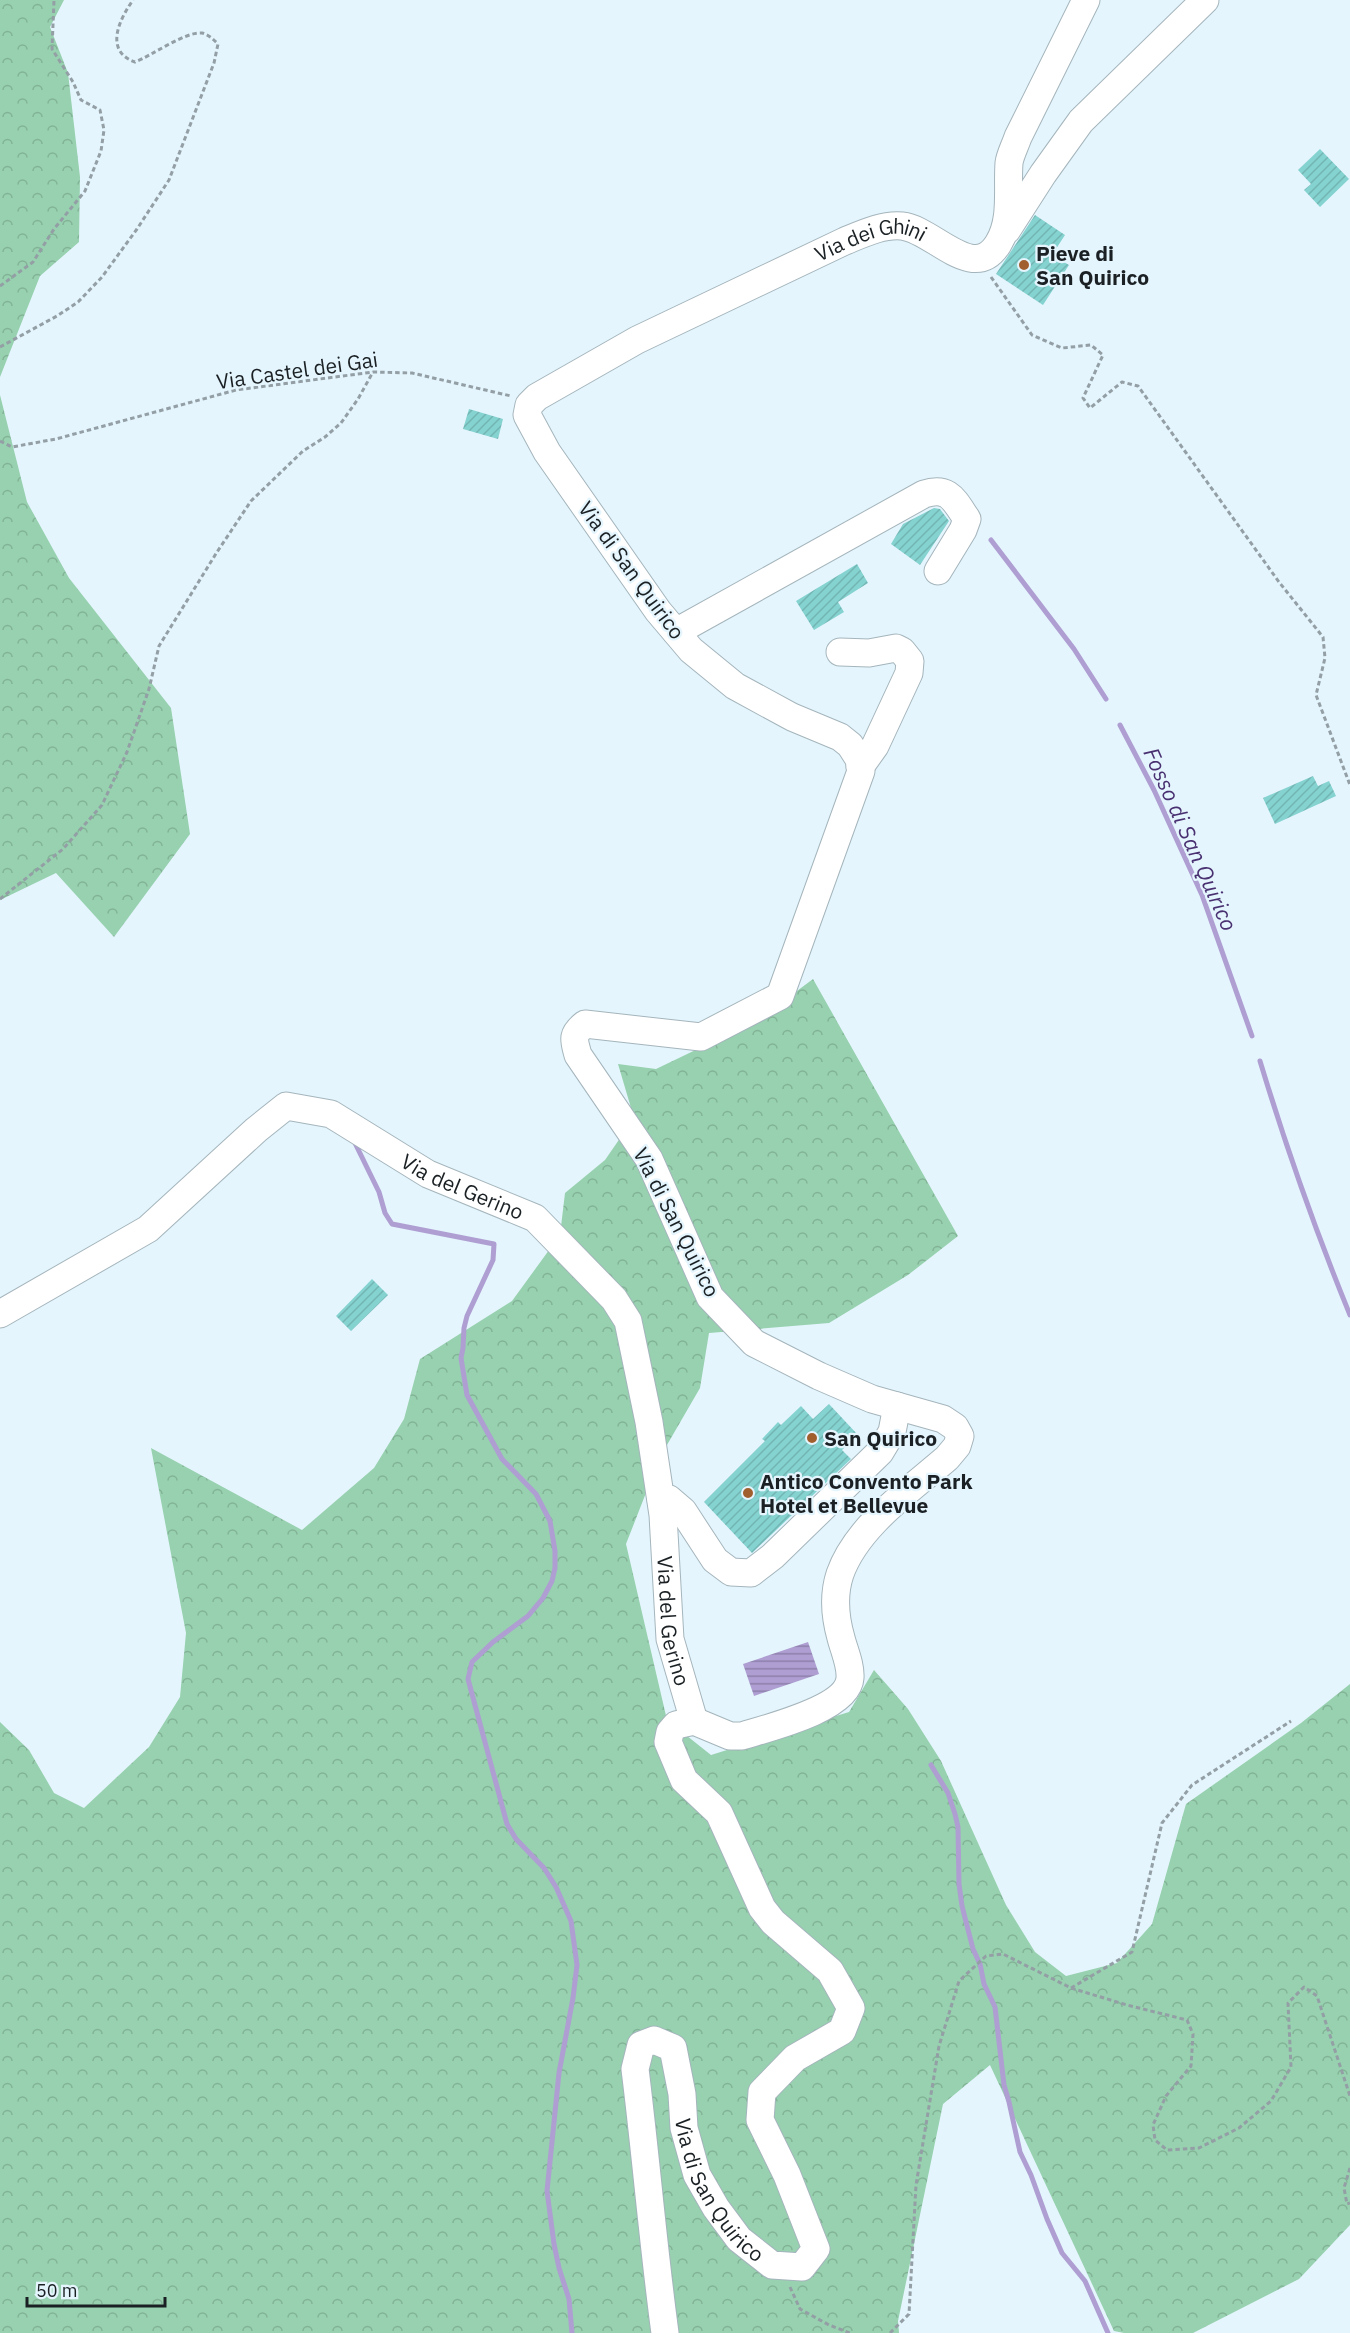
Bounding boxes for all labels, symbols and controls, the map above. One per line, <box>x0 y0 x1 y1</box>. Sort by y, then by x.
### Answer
street label: Via dei Ghini <box>810 212 932 267</box>
place label: Pieve di San Quirico <box>1036 239 1149 291</box>
marker: Pieve di San Quirico <box>1017 258 1031 272</box>
street label: Via Castel dei Gai <box>214 345 380 395</box>
street label: Via di San Quirico <box>572 495 692 645</box>
water label: Fosso di San Quirico <box>1138 743 1244 935</box>
street label: Via di San Quirico <box>627 1143 727 1301</box>
street label: Via del Gerino <box>396 1147 528 1226</box>
place label: San Quirico <box>824 1424 937 1452</box>
marker: San Quirico <box>805 1431 819 1445</box>
place label: Antico Convento Park Hotel et Bellevue <box>760 1467 973 1519</box>
marker: Antico Convento Park Hotel et Bellevue <box>741 1486 755 1500</box>
street label: Via del Gerino <box>651 1555 697 1689</box>
street label: Via di San Quirico <box>669 2117 770 2268</box>
scale bar <box>27 2270 165 2308</box>
text: 50 m <box>36 2279 78 2302</box>

